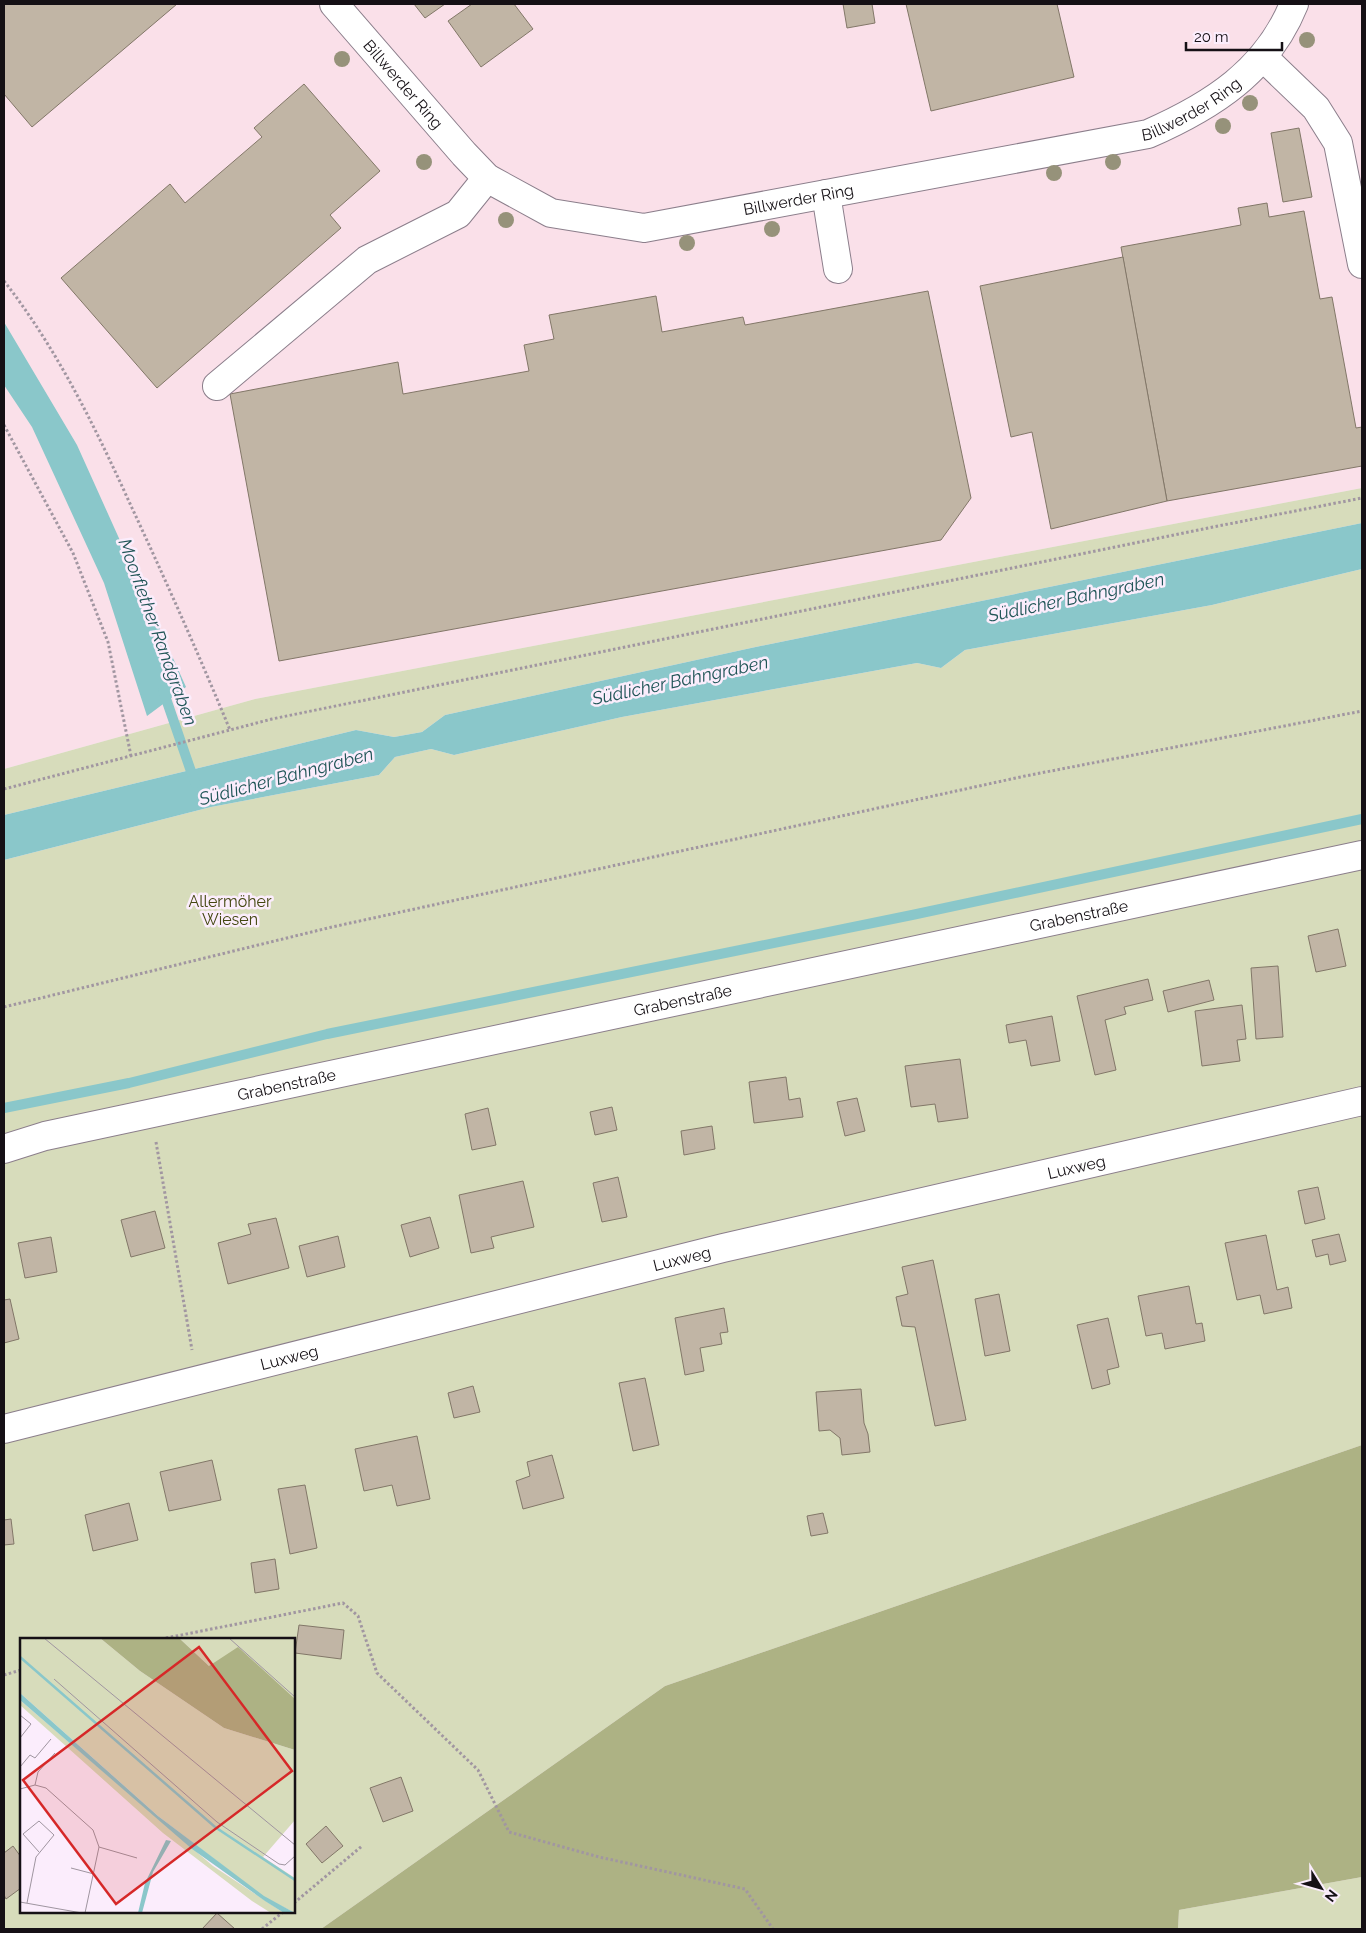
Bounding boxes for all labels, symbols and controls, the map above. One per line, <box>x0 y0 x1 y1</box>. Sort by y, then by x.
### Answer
scale bar <box>1186 20 1282 52</box>
text: 20 m <box>1194 28 1229 46</box>
street label: Billwerder Ring <box>360 36 447 133</box>
street label: Billwerder Ring <box>1140 73 1245 145</box>
street label: Billwerder Ring <box>742 180 855 219</box>
water label: Moorflether Randgraben <box>114 536 202 728</box>
water label: Südlicher Bahngraben <box>985 568 1166 626</box>
water label: Südlicher Bahngraben <box>589 651 770 709</box>
water label: Südlicher Bahngraben <box>196 743 375 810</box>
park label: Allermöher Wiesen <box>188 892 272 929</box>
street label: Grabenstraße <box>1028 896 1130 935</box>
street label: Grabenstraße <box>632 980 734 1020</box>
street label: Grabenstraße <box>236 1065 337 1104</box>
street label: Luxweg <box>1045 1151 1107 1183</box>
street label: Luxweg <box>651 1242 713 1275</box>
street label: Luxweg <box>258 1341 320 1374</box>
inset map <box>20 1638 295 1913</box>
north arrow <box>1296 1863 1346 1913</box>
text: N <box>1322 1887 1341 1905</box>

